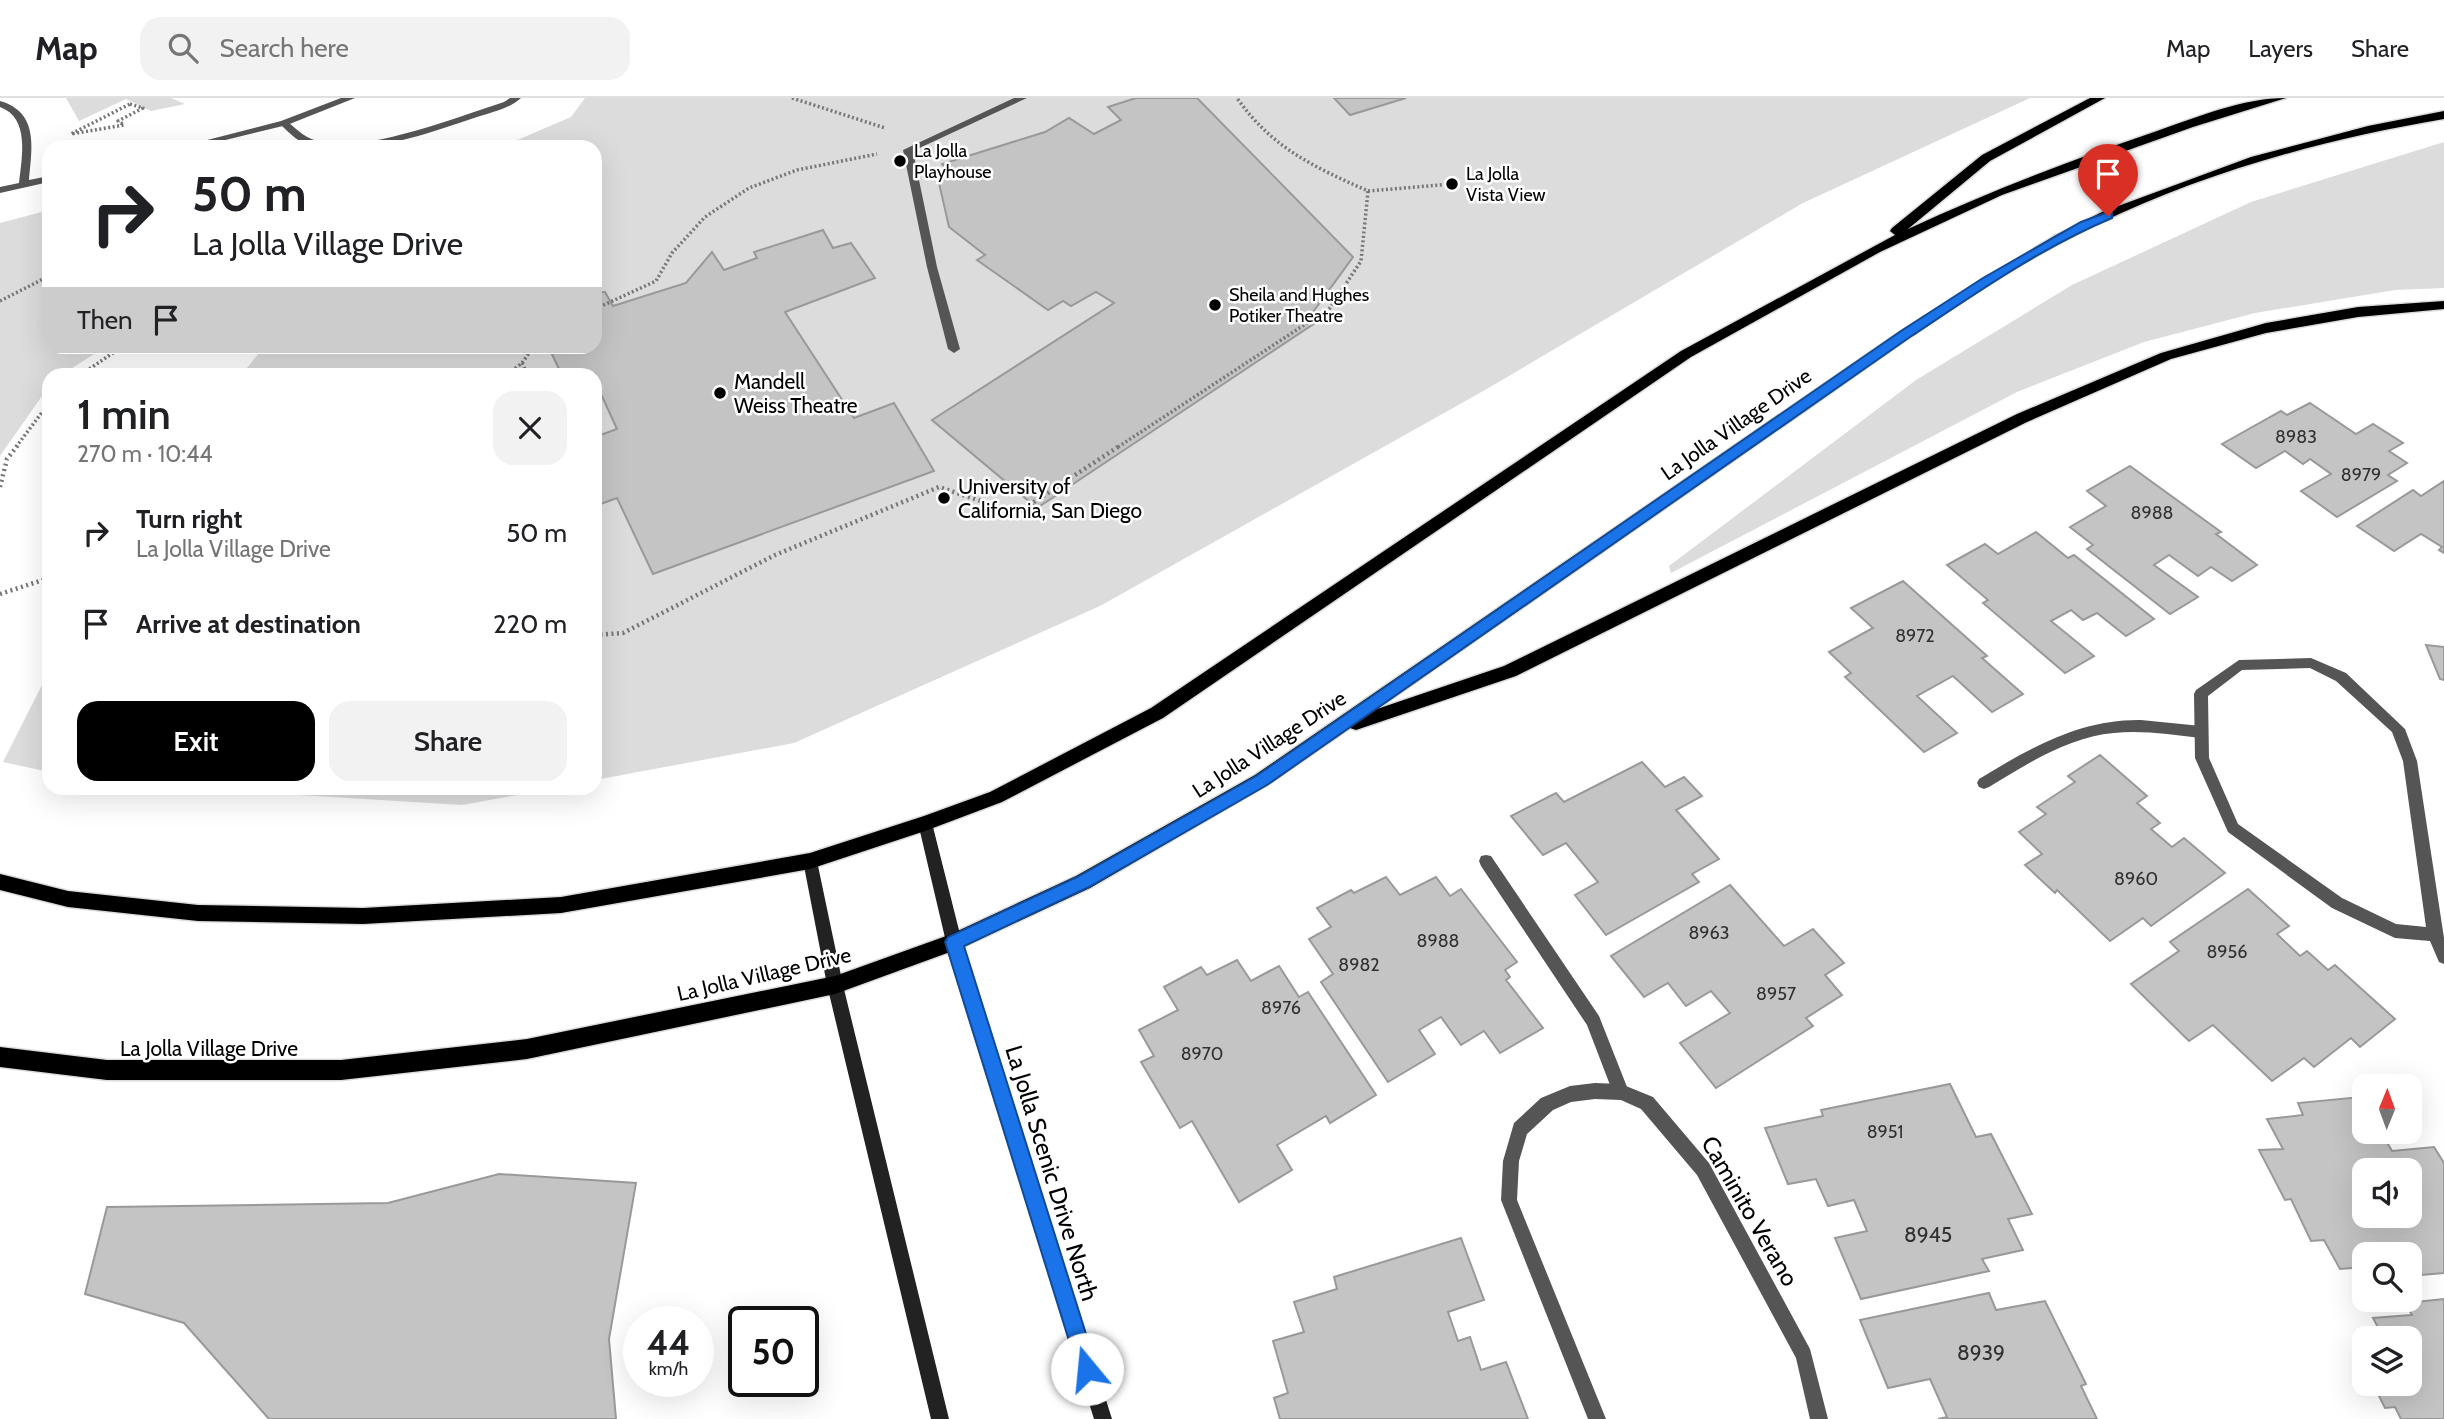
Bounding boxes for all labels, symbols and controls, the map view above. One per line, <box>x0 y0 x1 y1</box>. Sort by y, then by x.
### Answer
search box <box>140 17 630 80</box>
text: Map <box>35 28 98 68</box>
icon: search <box>164 29 202 67</box>
text: Search here <box>220 32 349 64</box>
text: Map <box>2166 34 2210 63</box>
text: Layers <box>2248 34 2313 63</box>
text: Share <box>2351 34 2409 63</box>
place label: La Jolla Playhouse <box>914 140 992 183</box>
pin <box>2078 144 2138 216</box>
marker: La Jolla Playhouse <box>892 153 908 169</box>
icon: arrive <box>2089 155 2127 193</box>
place label: La Jolla Vista View <box>1466 163 1546 206</box>
text: 50 m <box>192 164 307 223</box>
icon: right <box>77 168 168 259</box>
marker: La Jolla Vista View <box>1444 176 1460 192</box>
text: La Jolla Village Drive <box>192 224 463 263</box>
place label: Sheila and Hughes Potiker Theatre <box>1229 284 1369 327</box>
marker: Sheila and Hughes Potiker Theatre <box>1207 297 1223 313</box>
icon: arrive <box>147 301 185 339</box>
text: Then <box>77 304 133 336</box>
street label: La Jolla Village Drive <box>1656 363 1816 485</box>
place label: Mandell Weiss Theatre <box>734 369 858 418</box>
marker: Mandell Weiss Theatre <box>712 385 728 401</box>
text: 1 min <box>77 388 171 440</box>
button: close <box>493 391 567 465</box>
house number: 8983 <box>2275 426 2317 448</box>
text: 270 m · 10:44 <box>77 440 213 468</box>
house number: 8979 <box>2341 464 2381 486</box>
place label: University of California, San Diego <box>958 474 1142 523</box>
marker: University of California, San Diego <box>936 490 952 506</box>
house number: 8988 <box>2131 502 2173 524</box>
text: Turn right <box>136 503 242 535</box>
icon: right <box>77 514 115 552</box>
text: 50 m <box>506 517 567 549</box>
text: La Jolla Village Drive <box>136 535 331 563</box>
icon: arrive <box>77 605 115 643</box>
text: Arrive at destination <box>136 608 361 640</box>
text: 220 m <box>493 608 567 640</box>
house number: 8972 <box>1895 625 1935 647</box>
street label: La Jolla Village Drive <box>1188 685 1351 803</box>
button: Exit <box>77 701 315 781</box>
button: Share <box>329 701 567 781</box>
house number: 8960 <box>2114 868 2158 890</box>
house number: 8963 <box>1688 922 1730 944</box>
house number: 8988 <box>1417 930 1459 952</box>
house number: 8956 <box>2206 941 2248 963</box>
street label: La Jolla Village Drive <box>675 942 854 1006</box>
house number: 8982 <box>1338 954 1380 976</box>
house number: 8957 <box>1756 983 1796 1005</box>
house number: 8976 <box>1261 997 1301 1019</box>
street label: La Jolla Village Drive <box>120 1036 298 1061</box>
street label: La Jolla Scenic Drive North <box>999 1042 1105 1304</box>
house number: 8970 <box>1181 1043 1223 1065</box>
north arrow <box>2352 1074 2422 1144</box>
map controls <box>2352 1074 2422 1396</box>
house number: 8951 <box>1867 1121 1903 1143</box>
street label: Caminito Verano <box>1695 1131 1805 1291</box>
button: sound <box>2352 1158 2422 1228</box>
house number: 8945 <box>1904 1222 1952 1247</box>
button: search <box>2352 1242 2422 1312</box>
speed limit sign: 50 <box>728 1306 819 1397</box>
text: 44 <box>647 1321 690 1364</box>
button: layers <box>2352 1326 2422 1396</box>
position arrow <box>1050 1332 1124 1406</box>
house number: 8939 <box>1957 1340 2005 1365</box>
text: km/h <box>649 1358 688 1380</box>

